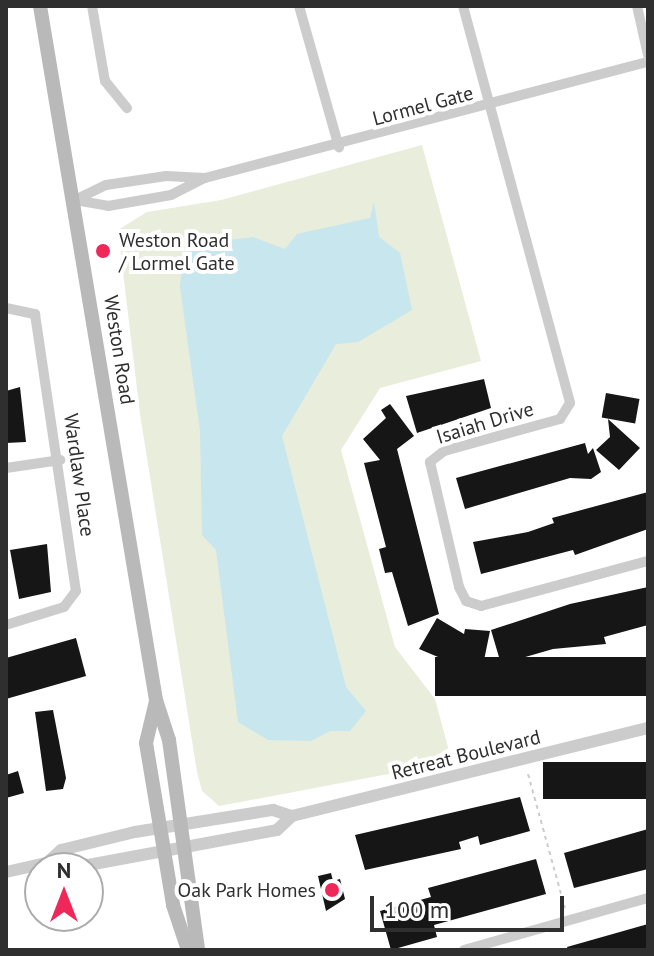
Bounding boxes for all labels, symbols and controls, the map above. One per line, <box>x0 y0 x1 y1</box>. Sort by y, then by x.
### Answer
street label: Lormel Gate <box>370 81 476 131</box>
place label: Weston Road / Lormel Gate <box>119 228 235 275</box>
marker: Weston Road / Lormel Gate <box>94 242 112 260</box>
street label: Weston Road <box>99 294 139 406</box>
street label: Isaiah Drive <box>433 397 537 449</box>
street label: Wardlaw Place <box>58 412 100 538</box>
street label: Retreat Boulevard <box>389 725 543 785</box>
north arrow <box>24 852 104 932</box>
text: N <box>57 856 71 884</box>
place label: Oak Park Homes <box>176 878 316 902</box>
scale bar <box>374 880 568 930</box>
marker: Oak Park Homes <box>323 881 341 899</box>
text: 100 m <box>384 894 449 925</box>

